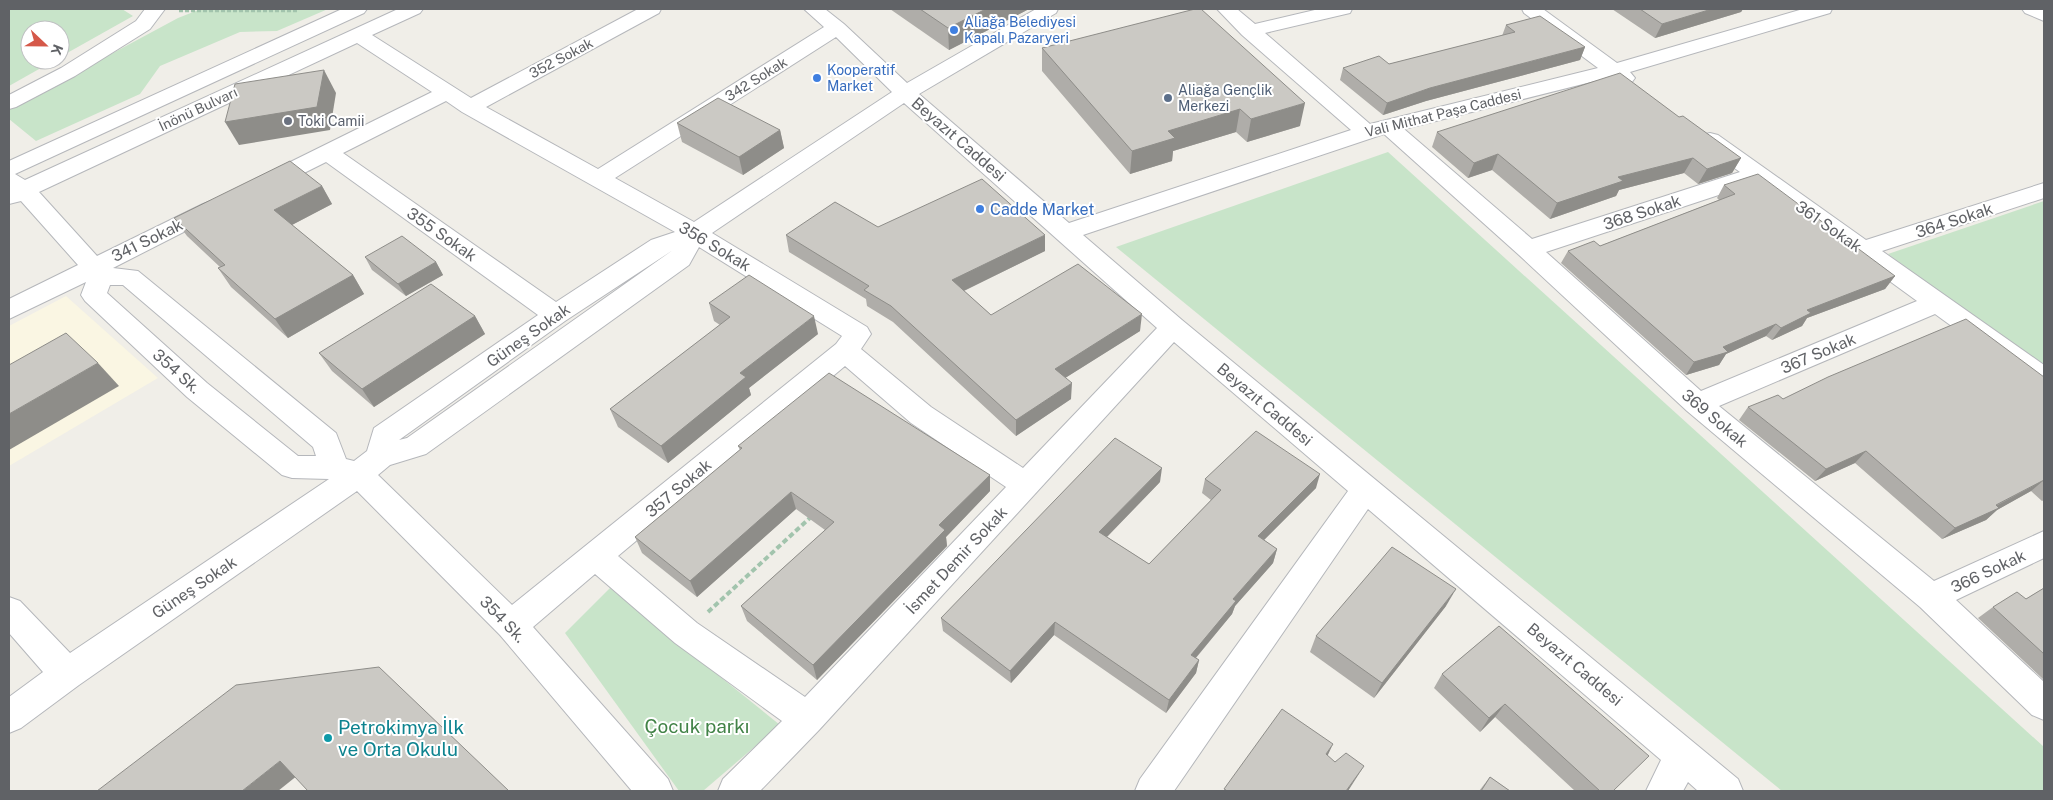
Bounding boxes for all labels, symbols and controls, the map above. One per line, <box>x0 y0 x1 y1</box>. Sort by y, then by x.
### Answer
place label: Aliağa Belediyesi Kapalı Pazaryeri <box>964 14 1076 46</box>
north arrow <box>20 20 70 70</box>
marker: Aliağa Belediyesi Kapalı Pazaryeri <box>948 24 960 36</box>
street label: 352 Sokak <box>526 34 596 82</box>
text: K <box>48 42 66 58</box>
street label: 342 Sokak <box>722 54 790 104</box>
place label: Kooperatif Market <box>827 62 896 94</box>
marker: Kooperatif Market <box>811 72 823 84</box>
street label: İnönü Bulvarı <box>155 82 240 134</box>
place label: Aliağa Gençlik Merkezi <box>1178 82 1273 114</box>
street label: Vali Mithat Paşa Caddesi <box>1363 86 1523 140</box>
marker: Aliağa Gençlik Merkezi <box>1162 92 1174 104</box>
street label: Beyazıt Caddesi <box>908 93 1010 185</box>
place label: Toki Camii <box>298 113 364 129</box>
marker: Toki Camii <box>282 115 294 127</box>
street label: 368 Sokak <box>1601 191 1683 234</box>
street label: 361 Sokak <box>1792 197 1866 256</box>
street label: 364 Sokak <box>1913 199 1995 242</box>
place label: Cadde Market <box>990 200 1094 219</box>
street label: 355 Sokak <box>403 203 480 265</box>
marker: Cadde Market <box>974 203 986 215</box>
street label: 341 Sokak <box>109 215 186 266</box>
street label: 356 Sokak <box>675 218 754 275</box>
street label: Güneş Sokak <box>483 300 574 371</box>
street label: 367 Sokak <box>1778 329 1859 378</box>
street label: 354 Sk. <box>149 345 204 398</box>
street label: Beyazıt Caddesi <box>1213 359 1316 450</box>
street label: 369 Sokak <box>1678 385 1751 451</box>
street label: 357 Sokak <box>641 455 715 521</box>
street label: İsmet Demir Sokak <box>901 502 1011 618</box>
street label: 366 Sokak <box>1948 546 2029 597</box>
street label: Güneş Sokak <box>148 552 240 623</box>
street label: 354 Sk. <box>476 592 529 647</box>
street label: Beyazıt Caddesi <box>1523 619 1626 710</box>
park label: Çocuk parkı <box>645 715 749 737</box>
place label: Petrokimya İlk ve Orta Okulu <box>338 716 464 760</box>
marker: Petrokimya İlk ve Orta Okulu <box>322 732 334 744</box>

